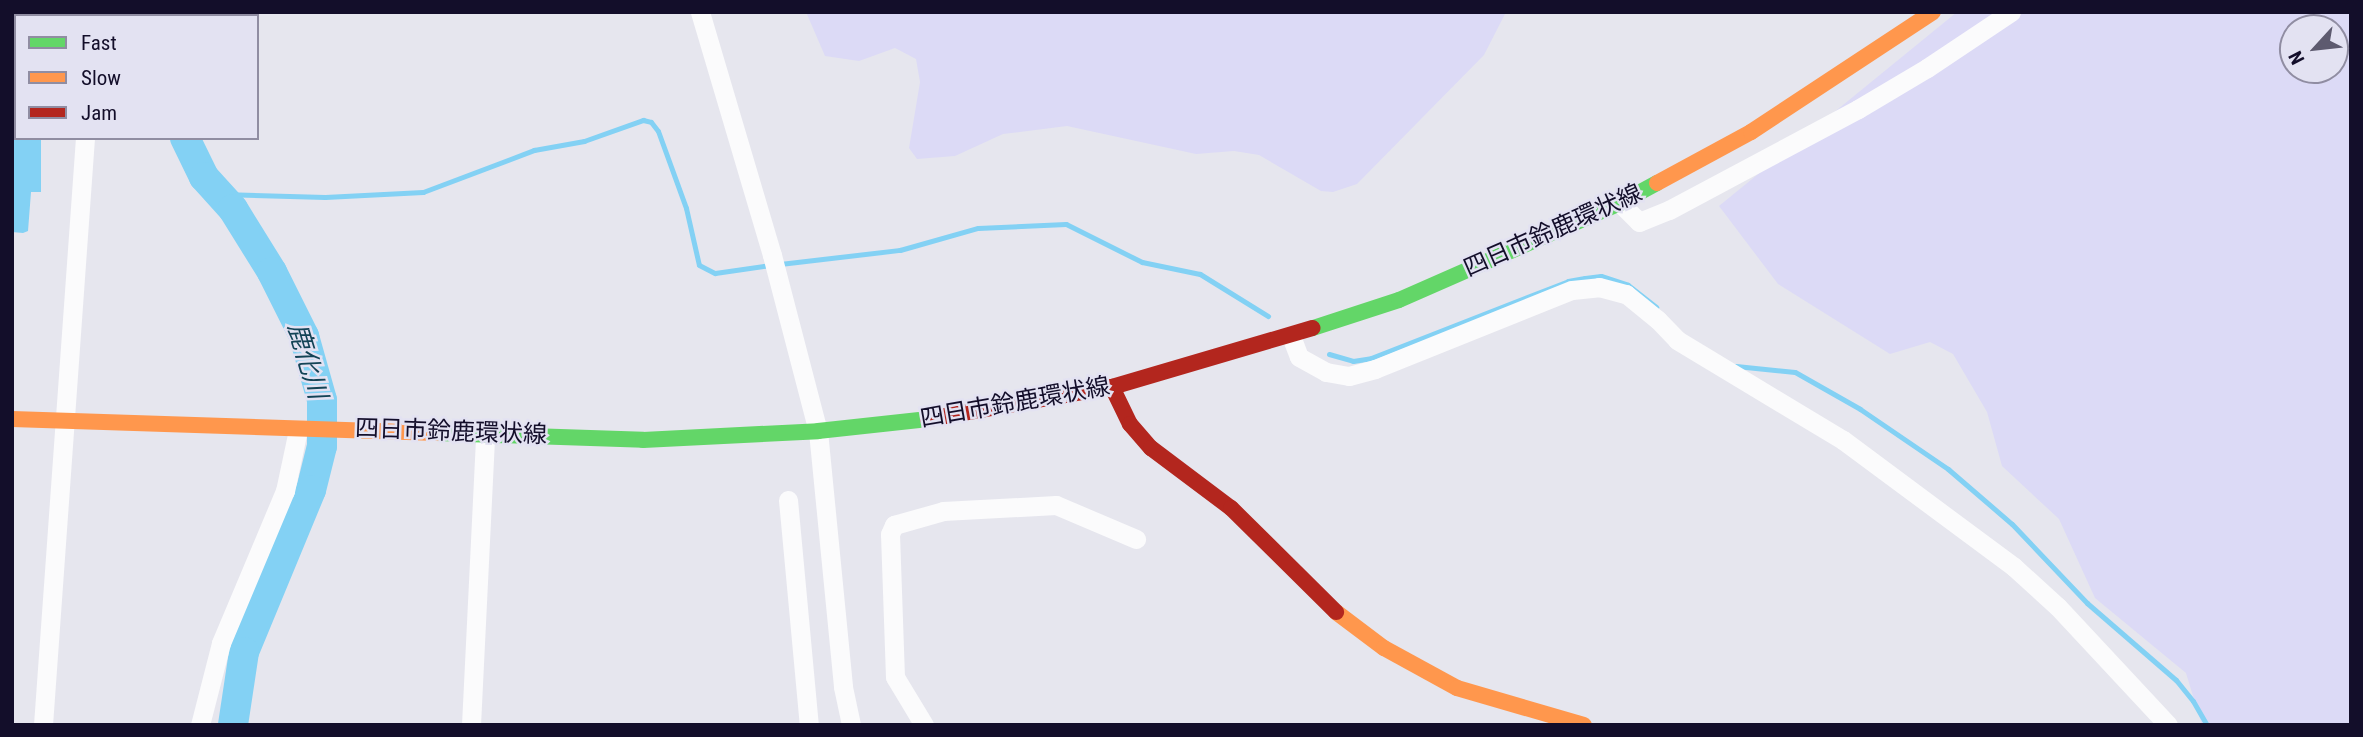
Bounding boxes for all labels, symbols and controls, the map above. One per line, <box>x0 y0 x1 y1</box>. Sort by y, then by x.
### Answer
legend <box>14 14 259 140</box>
north arrow <box>2279 14 2349 84</box>
text: Fast <box>81 31 117 55</box>
text: N <box>2284 47 2310 68</box>
text: Slow <box>81 66 121 90</box>
text: Jam <box>81 101 117 125</box>
street label: 四日市鈴鹿環状線 <box>1459 179 1647 283</box>
water label: 鹿化川 <box>281 319 333 403</box>
street label: 四日市鈴鹿環状線 <box>918 372 1112 434</box>
street label: 四日市鈴鹿環状線 <box>355 414 547 450</box>

